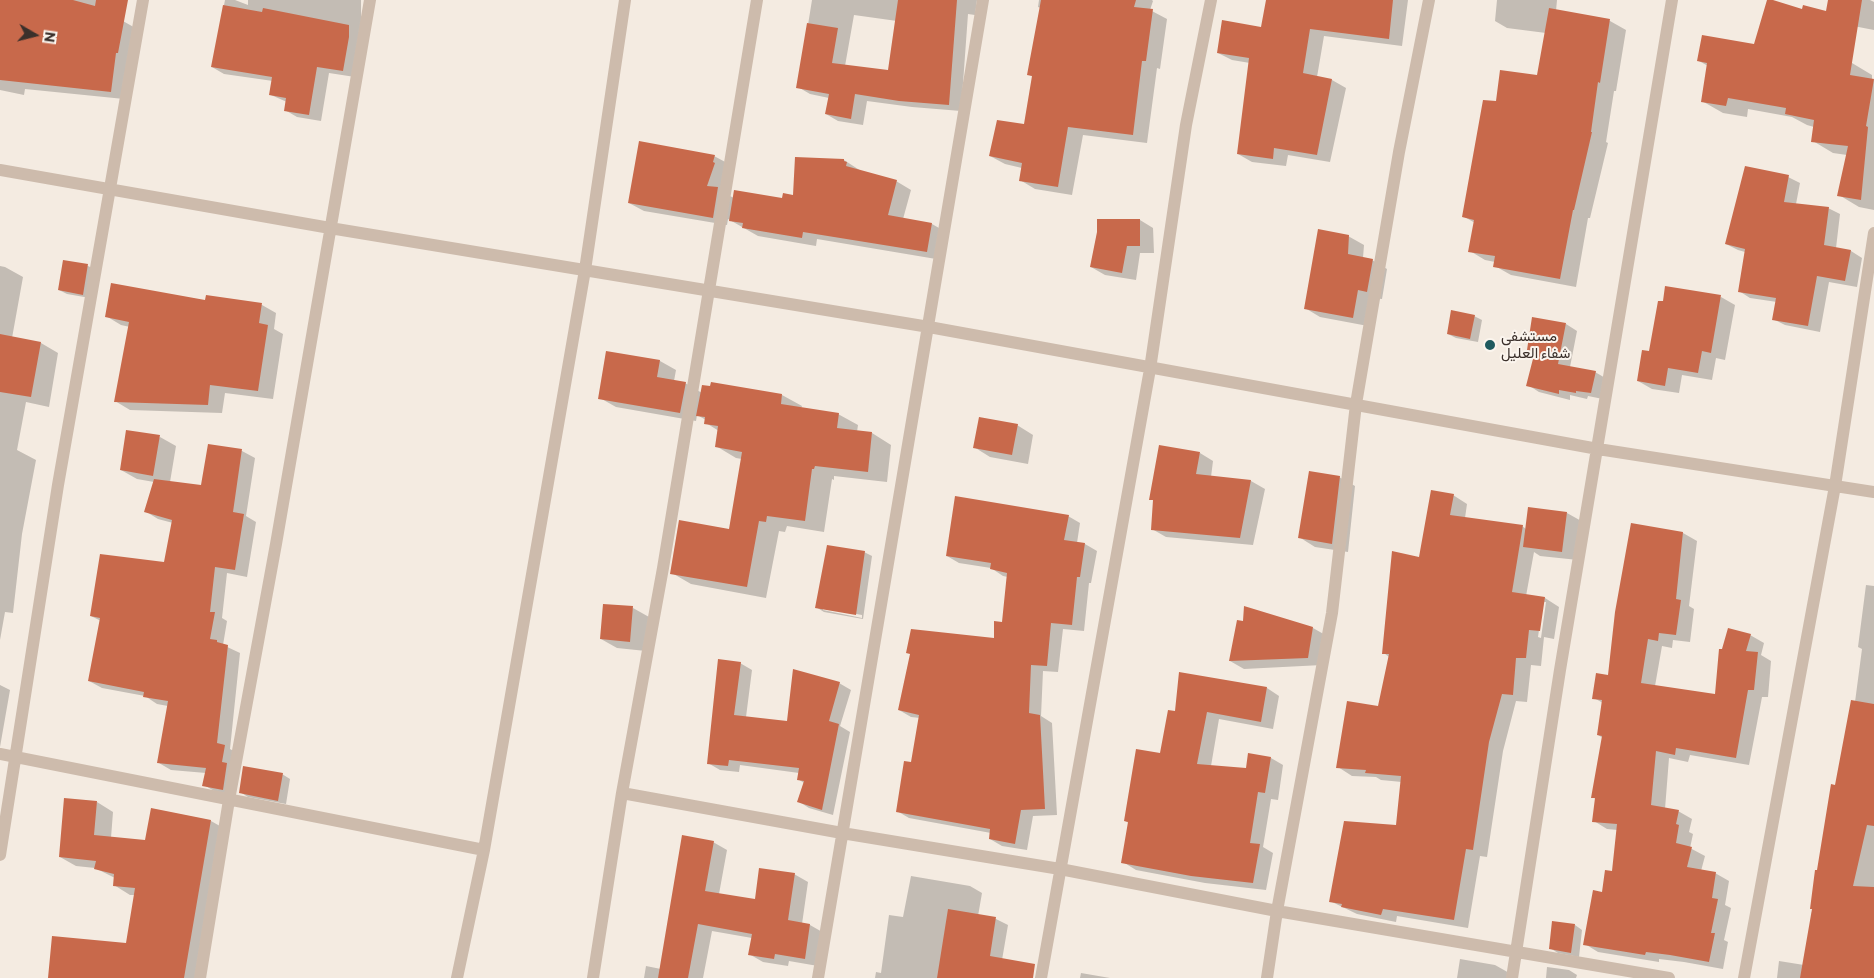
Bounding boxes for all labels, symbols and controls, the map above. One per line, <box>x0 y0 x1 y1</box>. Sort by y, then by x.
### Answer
north arrow <box>10 10 60 60</box>
text: N <box>41 31 59 44</box>
place label: مستشفى شفاء العليل <box>1501 327 1570 362</box>
marker: مستشفى شفاء العليل <box>1483 338 1497 352</box>

